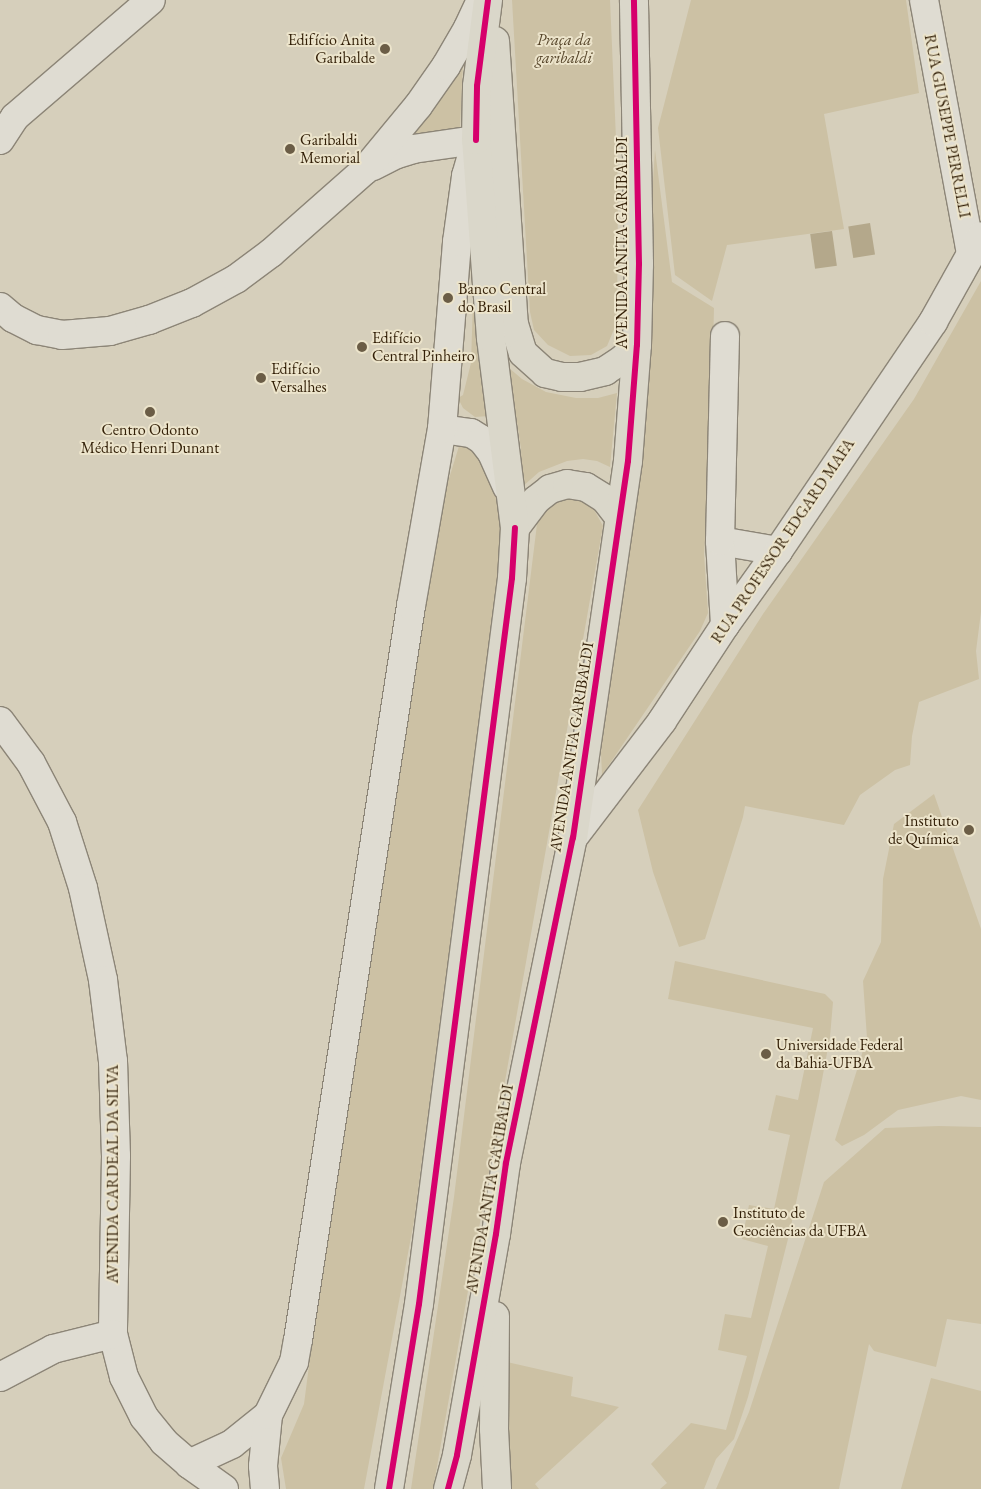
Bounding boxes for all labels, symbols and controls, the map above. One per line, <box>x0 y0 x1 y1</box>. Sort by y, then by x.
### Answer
place label: Edifício Anita Garibalde <box>288 30 375 68</box>
park label: Praça da garibaldi <box>536 30 592 68</box>
street label: RUA GIUSEPPE PERRELLI <box>920 33 974 219</box>
marker: Edifício Anita Garibalde <box>379 43 391 55</box>
place label: Garibaldi Memorial <box>300 130 360 168</box>
street label: AVENIDA ANITA GARIBALDI <box>612 137 632 349</box>
marker: Garibaldi Memorial <box>284 143 296 155</box>
place label: Banco Central do Brasil <box>458 279 546 317</box>
marker: Banco Central do Brasil <box>442 292 454 304</box>
place label: Edifício Central Pinheiro <box>372 328 475 366</box>
marker: Edifício Central Pinheiro <box>356 341 368 353</box>
place label: Edifício Versalhes <box>271 359 327 397</box>
marker: Edifício Versalhes <box>255 372 267 384</box>
marker: Centro Odonto Médico Henri Dunant <box>144 406 156 418</box>
place label: Centro Odonto Médico Henri Dunant <box>81 420 219 458</box>
street label: RUA PROFESSOR EDGARD MAFA <box>707 435 859 647</box>
street label: AVENIDA ANITA GARIBALDI <box>546 641 598 853</box>
place label: Instituto de Química <box>888 811 959 849</box>
marker: Instituto de Química <box>963 824 975 836</box>
place label: Universidade Federal da Bahia-UFBA <box>776 1035 903 1073</box>
marker: Universidade Federal da Bahia-UFBA <box>760 1048 772 1060</box>
street label: AVENIDA CARDEAL DA SILVA <box>103 1065 123 1283</box>
street label: AVENIDA ANITA GARIBALDI <box>462 1083 518 1295</box>
place label: Instituto de Geociências da UFBA <box>733 1203 867 1241</box>
marker: Instituto de Geociências da UFBA <box>717 1216 729 1228</box>

